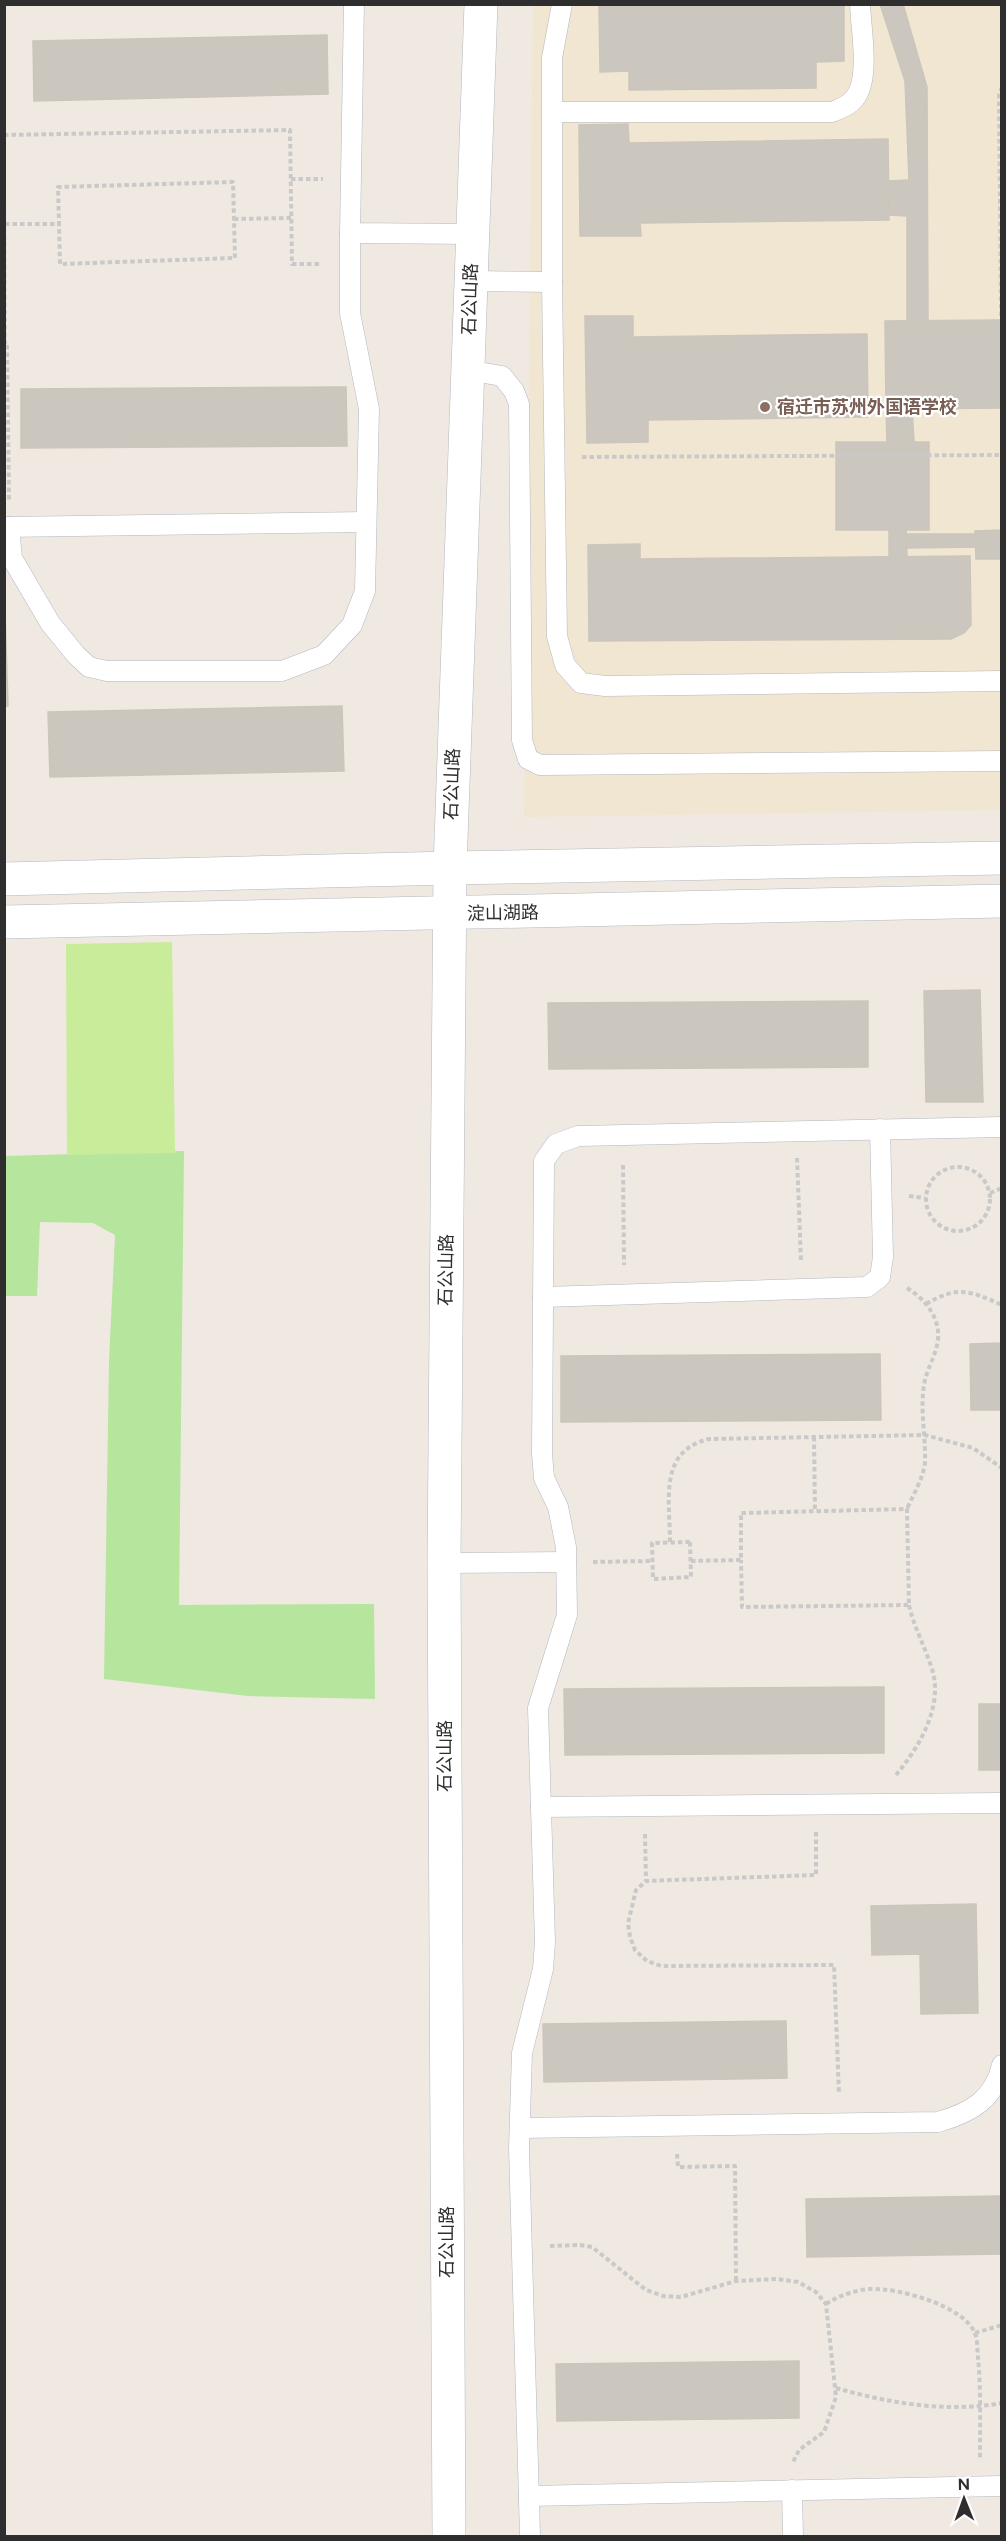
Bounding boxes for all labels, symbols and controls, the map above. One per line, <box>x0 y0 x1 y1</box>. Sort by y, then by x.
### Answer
street label: 石公山路 <box>458 263 482 335</box>
place label: 宿迁市苏州外国语学校 <box>777 396 957 418</box>
marker: 宿迁市苏州外国语学校 <box>758 400 772 414</box>
street label: 石公山路 <box>440 748 464 820</box>
street label: 淀山湖路 <box>467 901 539 925</box>
street label: 石公山路 <box>434 1234 458 1306</box>
street label: 石公山路 <box>434 1720 456 1792</box>
street label: 石公山路 <box>436 2206 458 2278</box>
north arrow <box>934 2469 994 2529</box>
text: N <box>957 2475 970 2494</box>

